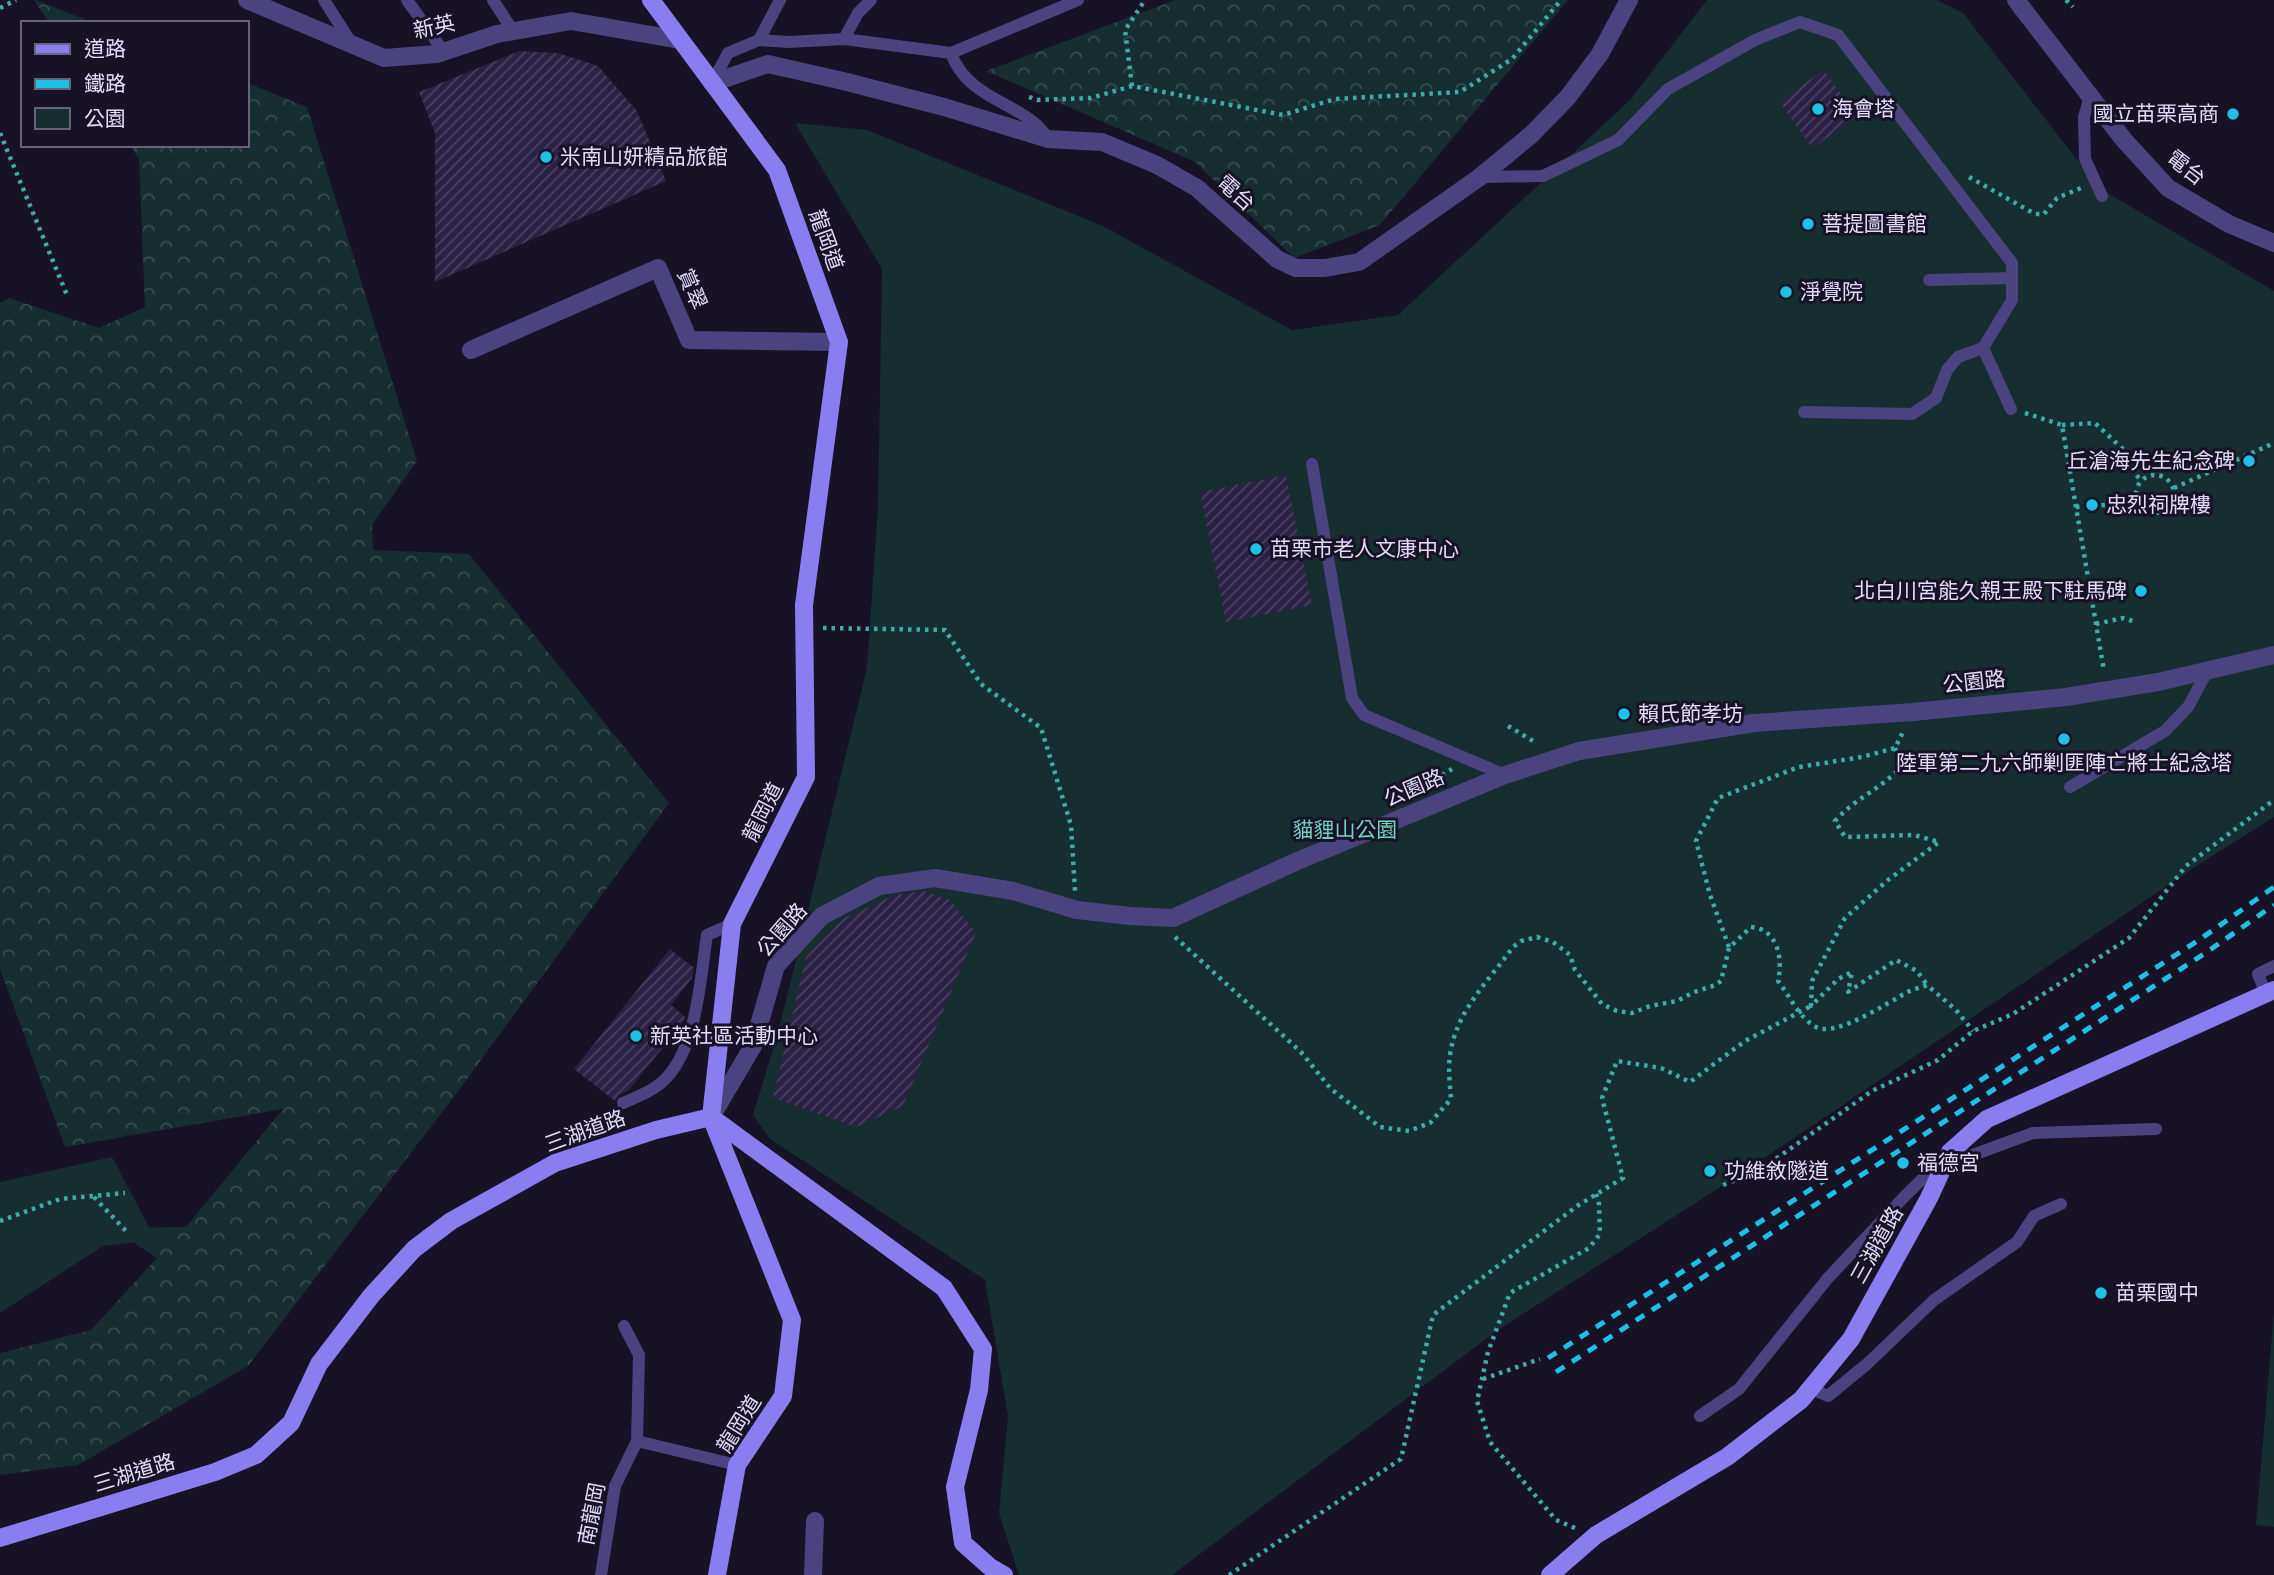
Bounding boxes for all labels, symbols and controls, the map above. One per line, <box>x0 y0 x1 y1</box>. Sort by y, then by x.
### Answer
street label: 新英 <box>411 11 457 43</box>
legend <box>21 21 248 147</box>
text: 道路 <box>84 37 126 61</box>
text: 鐵路 <box>84 72 126 96</box>
place label: 海會塔 <box>1832 97 1895 121</box>
marker: 海會塔 <box>1810 101 1826 117</box>
place label: 國立苗栗高商 <box>2093 102 2219 126</box>
marker: 國立苗栗高商 <box>2225 106 2241 122</box>
text: 公園 <box>84 107 126 131</box>
place label: 米南山妍精品旅館 <box>560 145 728 169</box>
street label: 電台 <box>2162 146 2210 190</box>
marker: 米南山妍精品旅館 <box>538 149 554 165</box>
street label: 電台 <box>1212 170 1260 216</box>
street label: 龍岡道 <box>804 206 848 274</box>
place label: 菩提圖書館 <box>1822 212 1927 236</box>
marker: 菩提圖書館 <box>1800 216 1816 232</box>
street label: 賞翠 <box>673 265 711 313</box>
place label: 淨覺院 <box>1800 280 1863 304</box>
marker: 淨覺院 <box>1778 284 1794 300</box>
place label: 丘滄海先生紀念碑 <box>2067 449 2235 473</box>
marker: 丘滄海先生紀念碑 <box>2241 453 2257 469</box>
place label: 忠烈祠牌樓 <box>2106 493 2211 517</box>
marker: 忠烈祠牌樓 <box>2084 497 2100 513</box>
place label: 苗栗市老人文康中心 <box>1270 537 1459 561</box>
marker: 苗栗市老人文康中心 <box>1248 541 1264 557</box>
place label: 北白川宮能久親王殿下駐馬碑 <box>1854 579 2127 603</box>
marker: 北白川宮能久親王殿下駐馬碑 <box>2133 583 2149 599</box>
street label: 公園路 <box>1941 667 2007 697</box>
place label: 賴氏節孝坊 <box>1638 702 1743 726</box>
marker: 賴氏節孝坊 <box>1616 706 1632 722</box>
marker: 陸軍第二九六師剿匪陣亡將士紀念塔 <box>2056 731 2072 747</box>
place label: 陸軍第二九六師剿匪陣亡將士紀念塔 <box>1896 751 2232 775</box>
street label: 公園路 <box>1380 765 1448 811</box>
street label: 龍岡道 <box>738 778 788 846</box>
park label: 貓貍山公園 <box>1293 818 1398 842</box>
street label: 公園路 <box>752 898 812 962</box>
place label: 新英社區活動中心 <box>650 1024 818 1048</box>
marker: 新英社區活動中心 <box>628 1028 644 1044</box>
street label: 三湖道路 <box>541 1105 629 1157</box>
place label: 福德宮 <box>1917 1151 1980 1175</box>
marker: 福德宮 <box>1895 1155 1911 1171</box>
place label: 功維敘隧道 <box>1724 1159 1829 1183</box>
marker: 功維敘隧道 <box>1702 1163 1718 1179</box>
street label: 三湖道路 <box>1846 1202 1908 1288</box>
place label: 苗栗國中 <box>2115 1281 2199 1305</box>
marker: 苗栗國中 <box>2093 1285 2109 1301</box>
street label: 龍岡道 <box>712 1391 766 1457</box>
street label: 三湖道路 <box>90 1449 178 1497</box>
street label: 南龍岡 <box>574 1481 610 1547</box>

